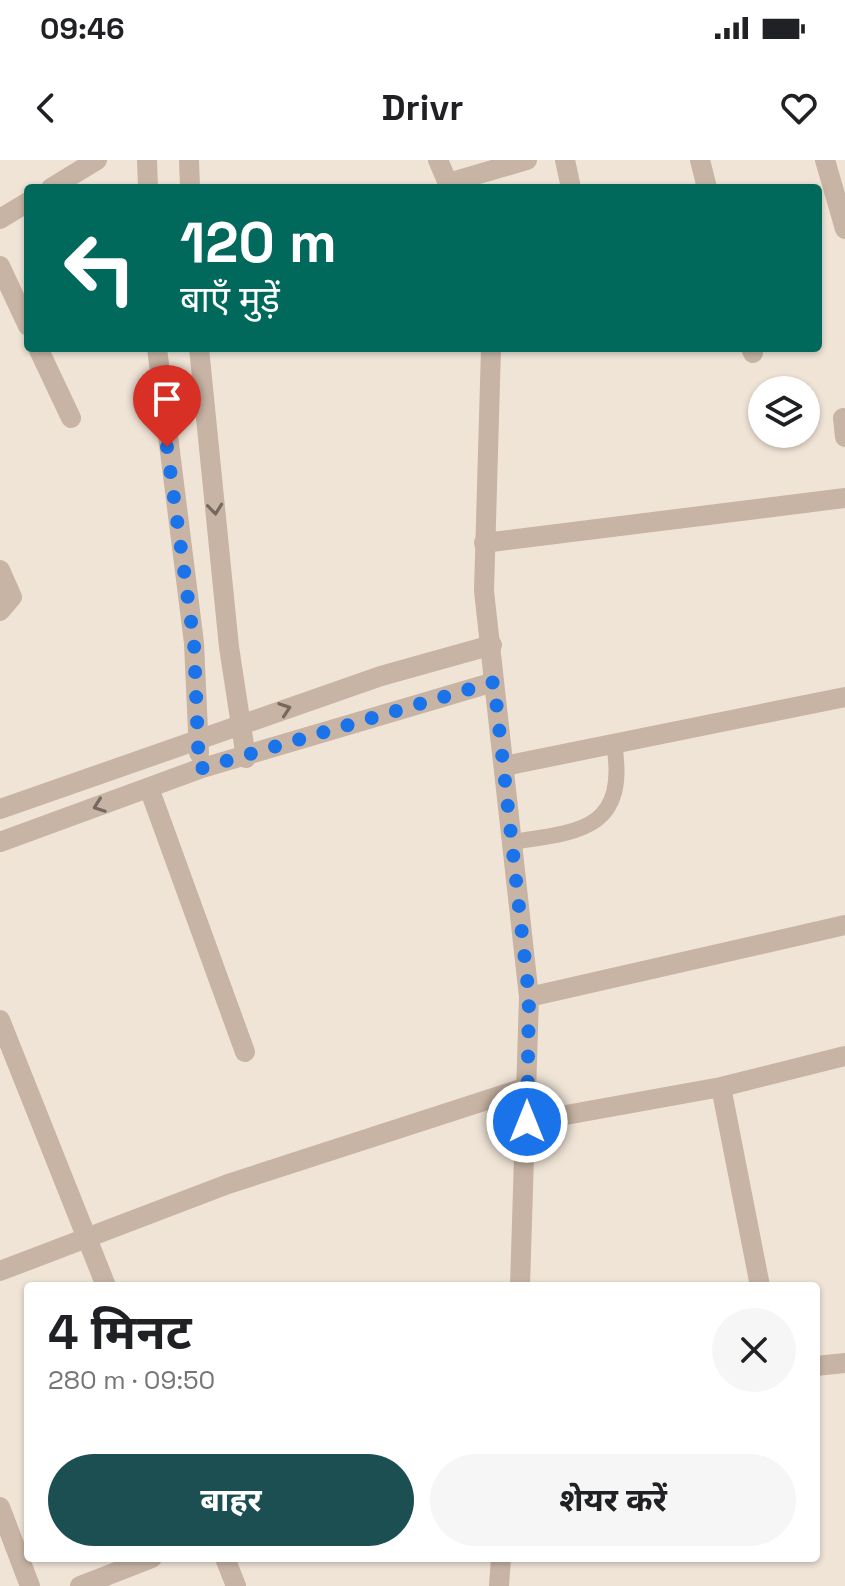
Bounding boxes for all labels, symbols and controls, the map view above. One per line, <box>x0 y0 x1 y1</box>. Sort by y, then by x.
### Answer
text: 09:46 <box>40 9 125 48</box>
text: Drivr <box>382 85 463 131</box>
icon: back <box>24 86 68 130</box>
icon: heart <box>777 86 821 130</box>
text: 120 m <box>180 207 337 278</box>
icon: left <box>48 216 152 320</box>
text: बाएँ मुड़ें <box>180 277 280 323</box>
pin <box>133 365 201 447</box>
map controls <box>748 376 820 448</box>
button: layers <box>748 376 820 448</box>
icon: arrive <box>145 377 189 421</box>
one-way arrow <box>207 503 224 516</box>
one-way arrow <box>277 702 291 718</box>
one-way arrow <box>93 796 107 813</box>
position arrow <box>485 1080 569 1164</box>
text: 4 मिनट <box>48 1302 191 1363</box>
button: close <box>712 1308 796 1392</box>
text: 280 m · 09:50 <box>48 1363 215 1397</box>
button: बाहर <box>48 1454 414 1546</box>
button: शेयर करें <box>430 1454 796 1546</box>

